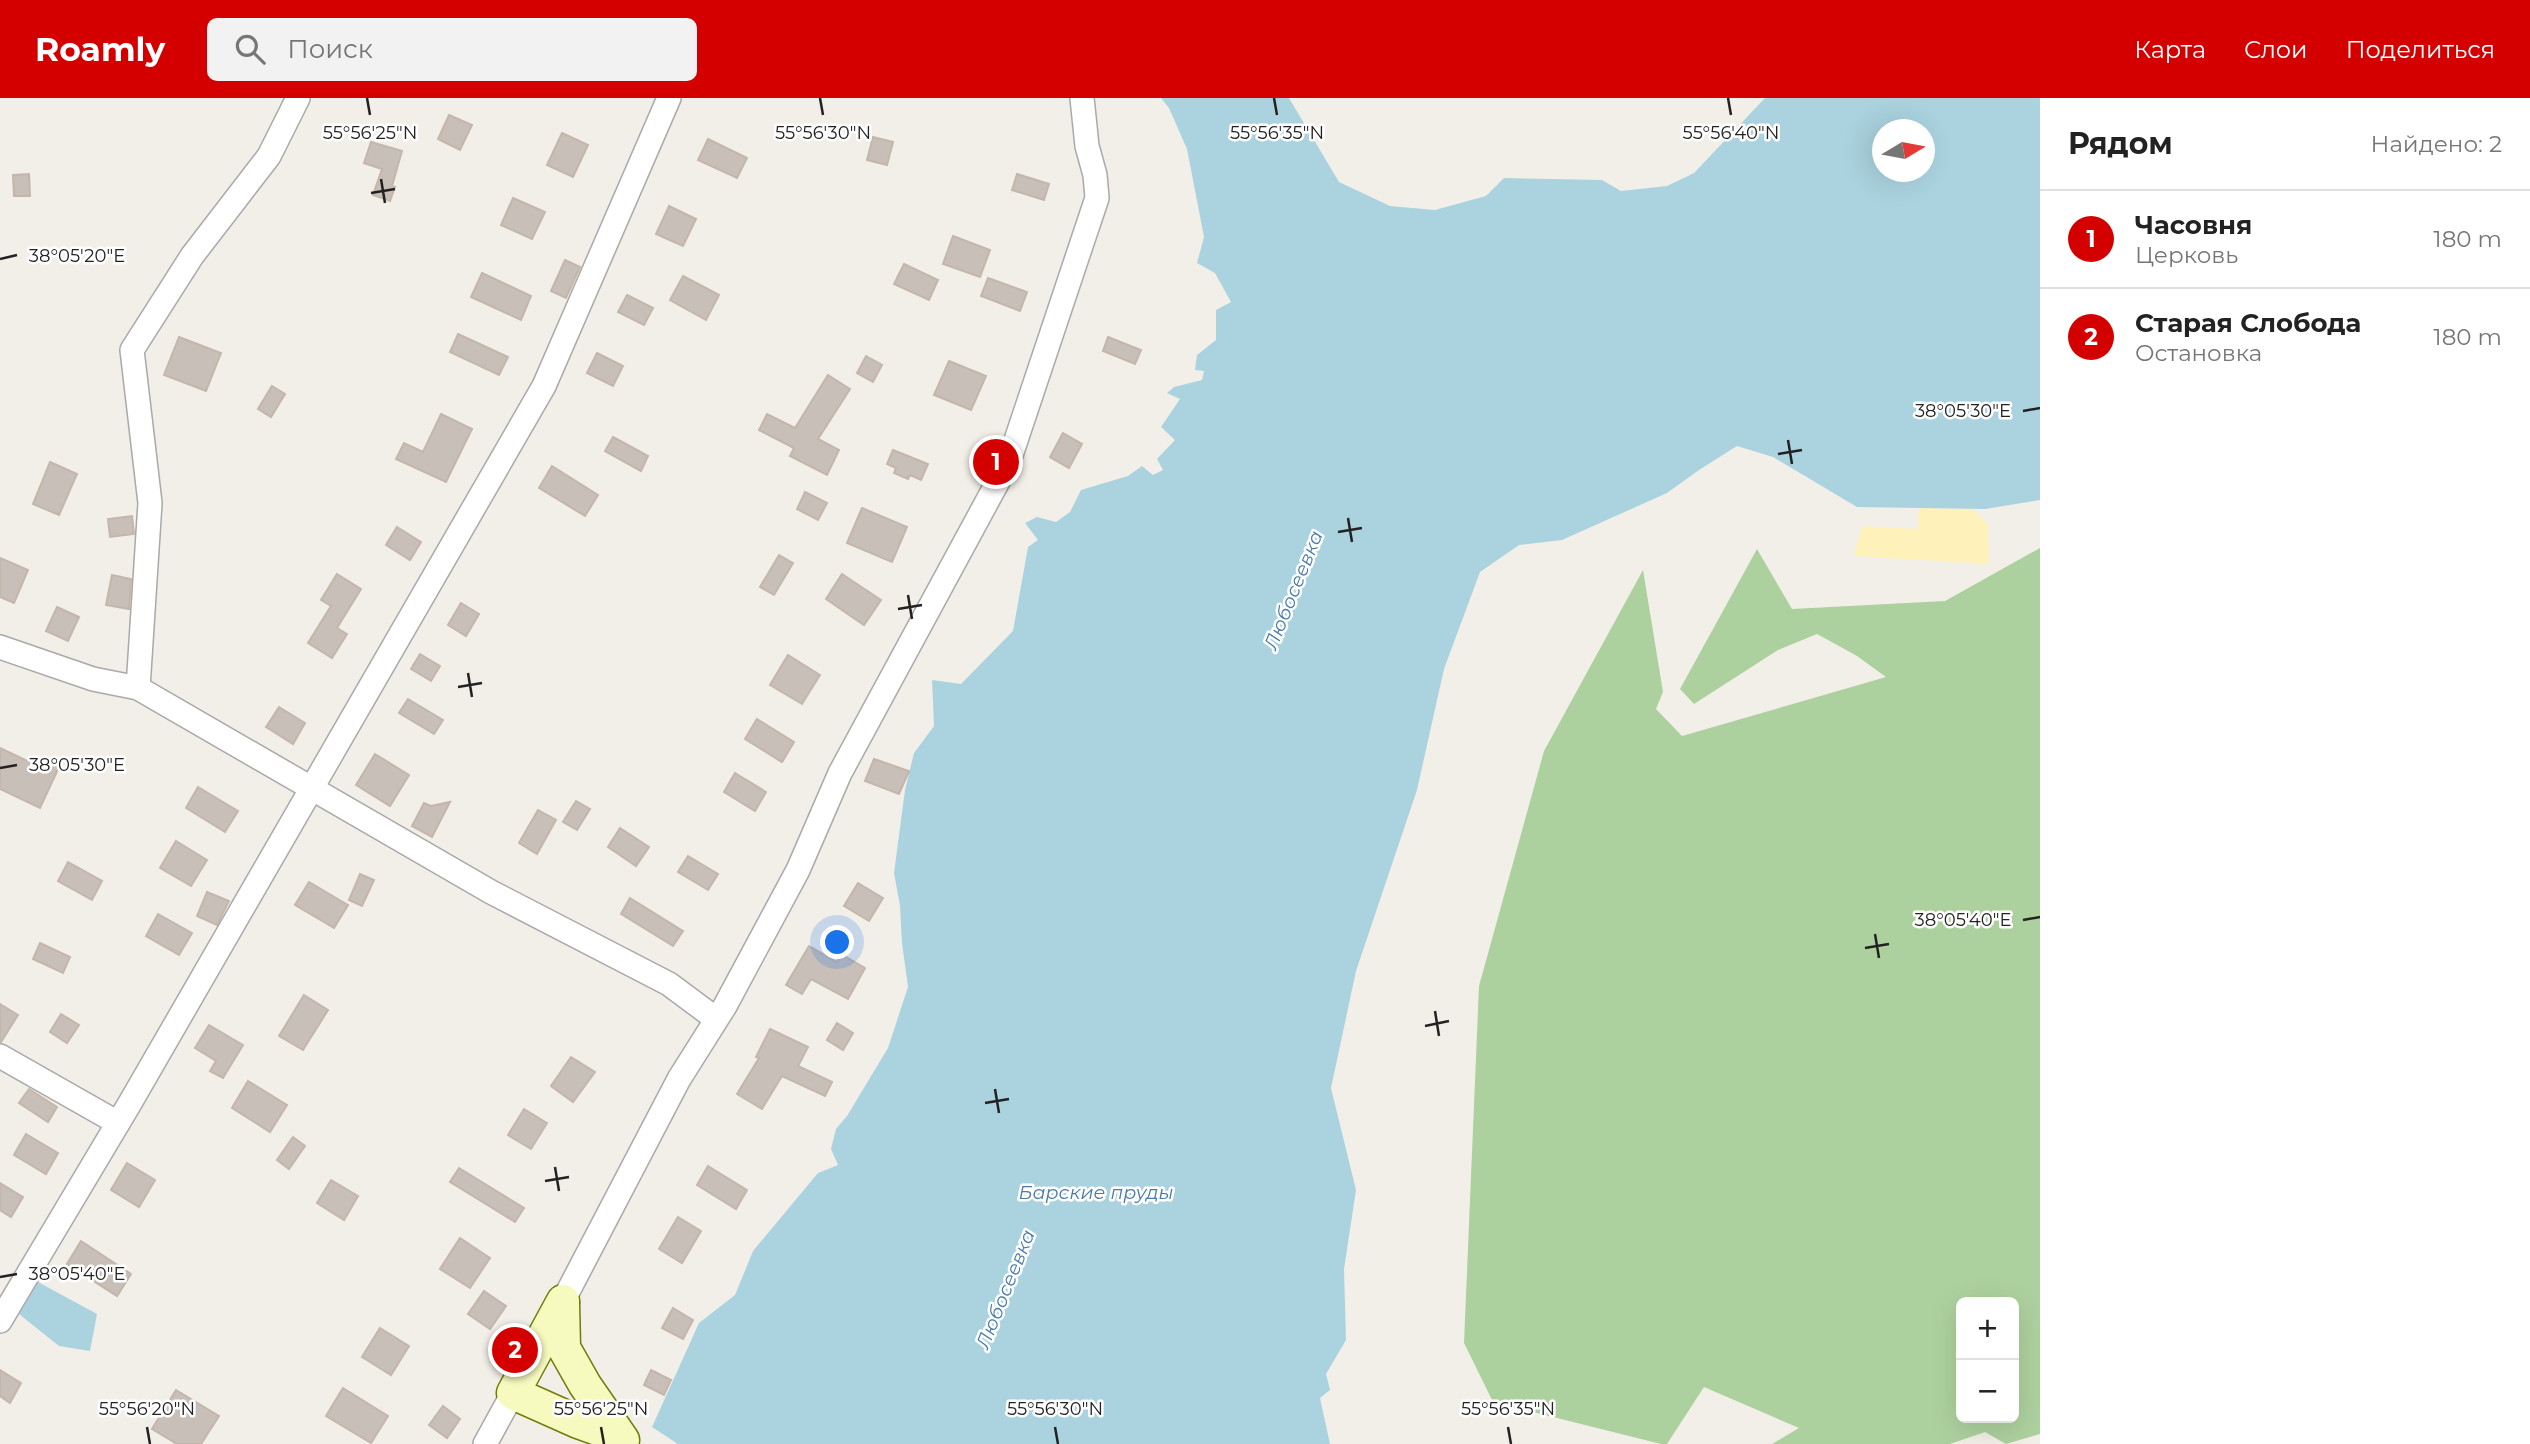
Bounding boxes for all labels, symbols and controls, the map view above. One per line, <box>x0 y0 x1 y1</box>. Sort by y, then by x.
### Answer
search box <box>207 18 697 81</box>
text: Roamly <box>35 29 165 69</box>
icon: search <box>231 30 269 68</box>
text: Поиск <box>287 33 373 65</box>
text: Карта <box>2134 35 2206 64</box>
text: Слои <box>2244 35 2308 64</box>
text: Поделиться <box>2346 35 2495 64</box>
north arrow <box>1872 119 1935 182</box>
text: 55°56'25"N <box>323 122 417 144</box>
text: 55°56'30"N <box>775 122 871 144</box>
text: 55°56'35"N <box>1230 122 1324 144</box>
text: 55°56'40"N <box>1683 122 1779 144</box>
text: Рядом <box>2068 125 2173 162</box>
text: Найдено: 2 <box>2371 130 2502 158</box>
text: Часовня <box>2135 209 2252 241</box>
text: 1 <box>2086 225 2096 253</box>
text: 180 m <box>2433 225 2502 253</box>
text: Церковь <box>2135 241 2238 269</box>
text: 38°05'20"E <box>29 245 125 267</box>
text: Старая Слобода <box>2135 307 2361 339</box>
text: 2 <box>2084 323 2098 351</box>
text: 180 m <box>2433 323 2502 351</box>
text: Остановка <box>2135 339 2262 367</box>
text: 38°05'30"E <box>1915 400 2011 422</box>
pin: 1 <box>973 436 1019 488</box>
water label: Любосеевка <box>1259 527 1328 654</box>
text: 38°05'30"E <box>29 754 125 776</box>
text: 38°05'40"E <box>1915 909 2011 931</box>
your location <box>820 925 854 959</box>
water label: Барские пруды <box>1019 1181 1173 1204</box>
water label: Любосеевка <box>971 1226 1040 1353</box>
text: 38°05'40"E <box>29 1263 125 1285</box>
map controls <box>1956 1297 2019 1423</box>
button: + <box>1956 1297 2019 1360</box>
pin: 2 <box>492 1324 538 1376</box>
button: − <box>1956 1360 2019 1423</box>
text: 55°56'20"N <box>99 1398 195 1420</box>
text: 55°56'25"N <box>554 1398 648 1420</box>
text: 55°56'30"N <box>1007 1398 1103 1420</box>
text: 55°56'35"N <box>1461 1398 1555 1420</box>

